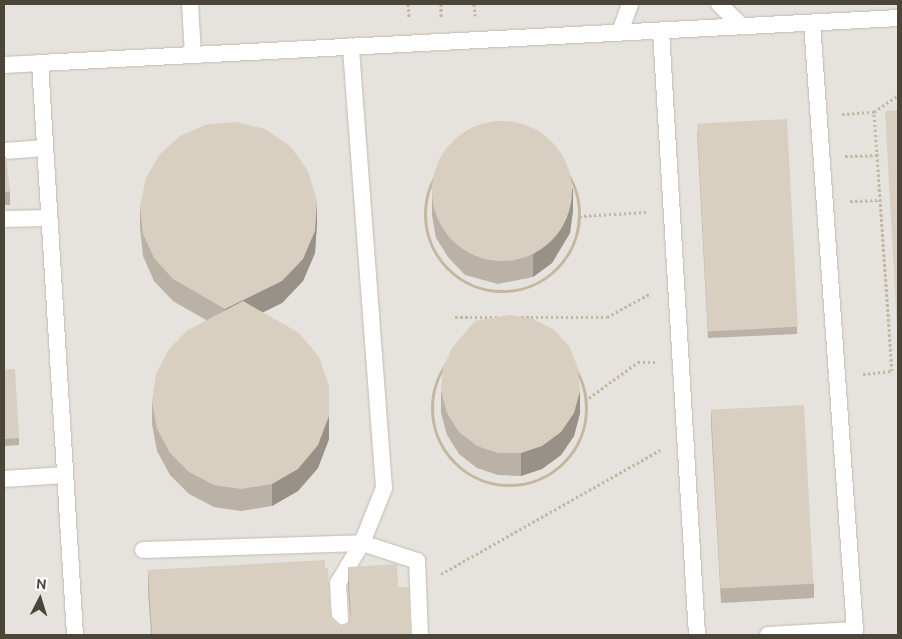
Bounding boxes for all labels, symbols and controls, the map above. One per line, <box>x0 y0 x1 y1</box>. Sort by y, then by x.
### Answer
north arrow <box>15 574 65 624</box>
text: N <box>35 576 47 592</box>

